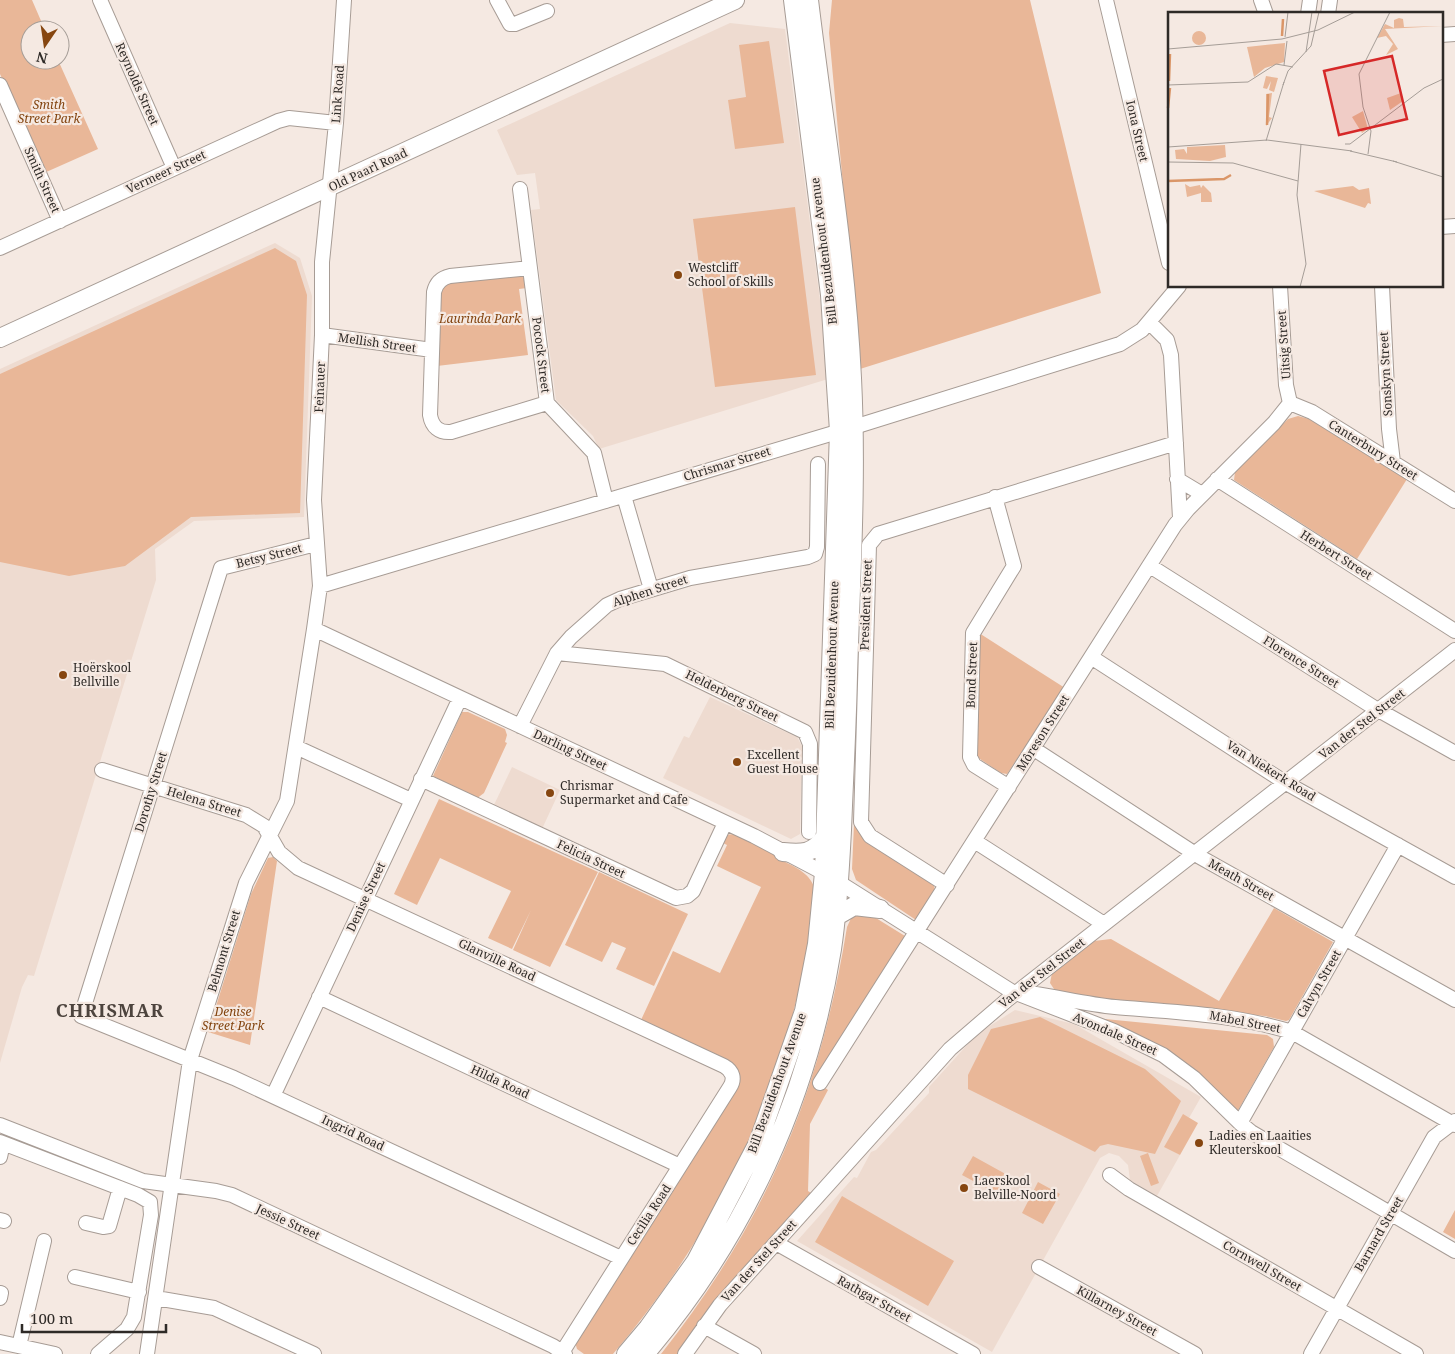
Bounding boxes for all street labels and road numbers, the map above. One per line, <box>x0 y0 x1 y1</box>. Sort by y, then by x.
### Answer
street label: Reynolds Street <box>112 40 163 128</box>
street label: Link Road <box>327 64 348 124</box>
street label: Iona Street <box>1122 99 1153 163</box>
street label: Smith Street <box>20 144 64 215</box>
street label: Old Paarl Road <box>326 144 411 195</box>
street label: Vermeer Street <box>123 146 208 197</box>
street label: Bill Bezuidenhout Avenue <box>806 177 841 326</box>
street label: Uitsig Street <box>1273 310 1294 380</box>
street label: Pocock Street <box>528 316 555 394</box>
street label: Mellish Street <box>337 329 417 356</box>
street label: Sonskyn Street <box>1375 331 1396 417</box>
street label: Feinauer <box>310 361 329 413</box>
street label: Canterbury Street <box>1325 415 1421 484</box>
street label: Chrismar Street <box>681 442 772 485</box>
street label: Herbert Street <box>1297 526 1375 583</box>
street label: Betsy Street <box>234 539 304 572</box>
street label: President Street <box>855 559 876 651</box>
street label: Alphen Street <box>610 570 690 611</box>
street label: Bill Bezuidenhout Avenue <box>820 581 843 729</box>
street label: Florence Street <box>1260 631 1342 692</box>
street label: Bond Street <box>962 641 981 708</box>
street label: Helderberg Street <box>683 666 782 725</box>
street label: Van der Stel Street <box>1315 685 1408 763</box>
street label: Môreson Street <box>1012 691 1073 774</box>
street label: Darling Street <box>531 725 610 774</box>
street label: Van Niekerk Road <box>1223 736 1320 805</box>
street label: Dorothy Street <box>130 750 171 834</box>
street label: Helena Street <box>165 782 244 821</box>
street label: Felicia Street <box>554 835 628 882</box>
street label: Meath Street <box>1205 854 1277 905</box>
street label: Denise Street <box>342 859 389 934</box>
street label: Belmont Street <box>203 908 244 994</box>
street label: Glanville Road <box>456 934 539 985</box>
street label: Van der Stel Street <box>995 934 1088 1012</box>
street label: Calvyn Street <box>1292 947 1345 1021</box>
street label: Mabel Street <box>1208 1006 1282 1037</box>
street label: Avondale Street <box>1070 1008 1160 1059</box>
street label: Bill Bezuidenhout Avenue <box>743 1010 810 1155</box>
street label: Hilda Road <box>468 1060 533 1103</box>
street label: Ingrid Road <box>319 1111 388 1155</box>
street label: Cecilia Road <box>622 1180 675 1249</box>
street label: Barnard Street <box>1350 1193 1407 1275</box>
street label: Jessie Street <box>253 1199 323 1244</box>
street label: Van der Stel Street <box>717 1216 800 1305</box>
street label: Cornwell Street <box>1220 1236 1305 1295</box>
street label: Rathgar Street <box>834 1271 914 1326</box>
street label: Killarney Street <box>1074 1281 1161 1340</box>

